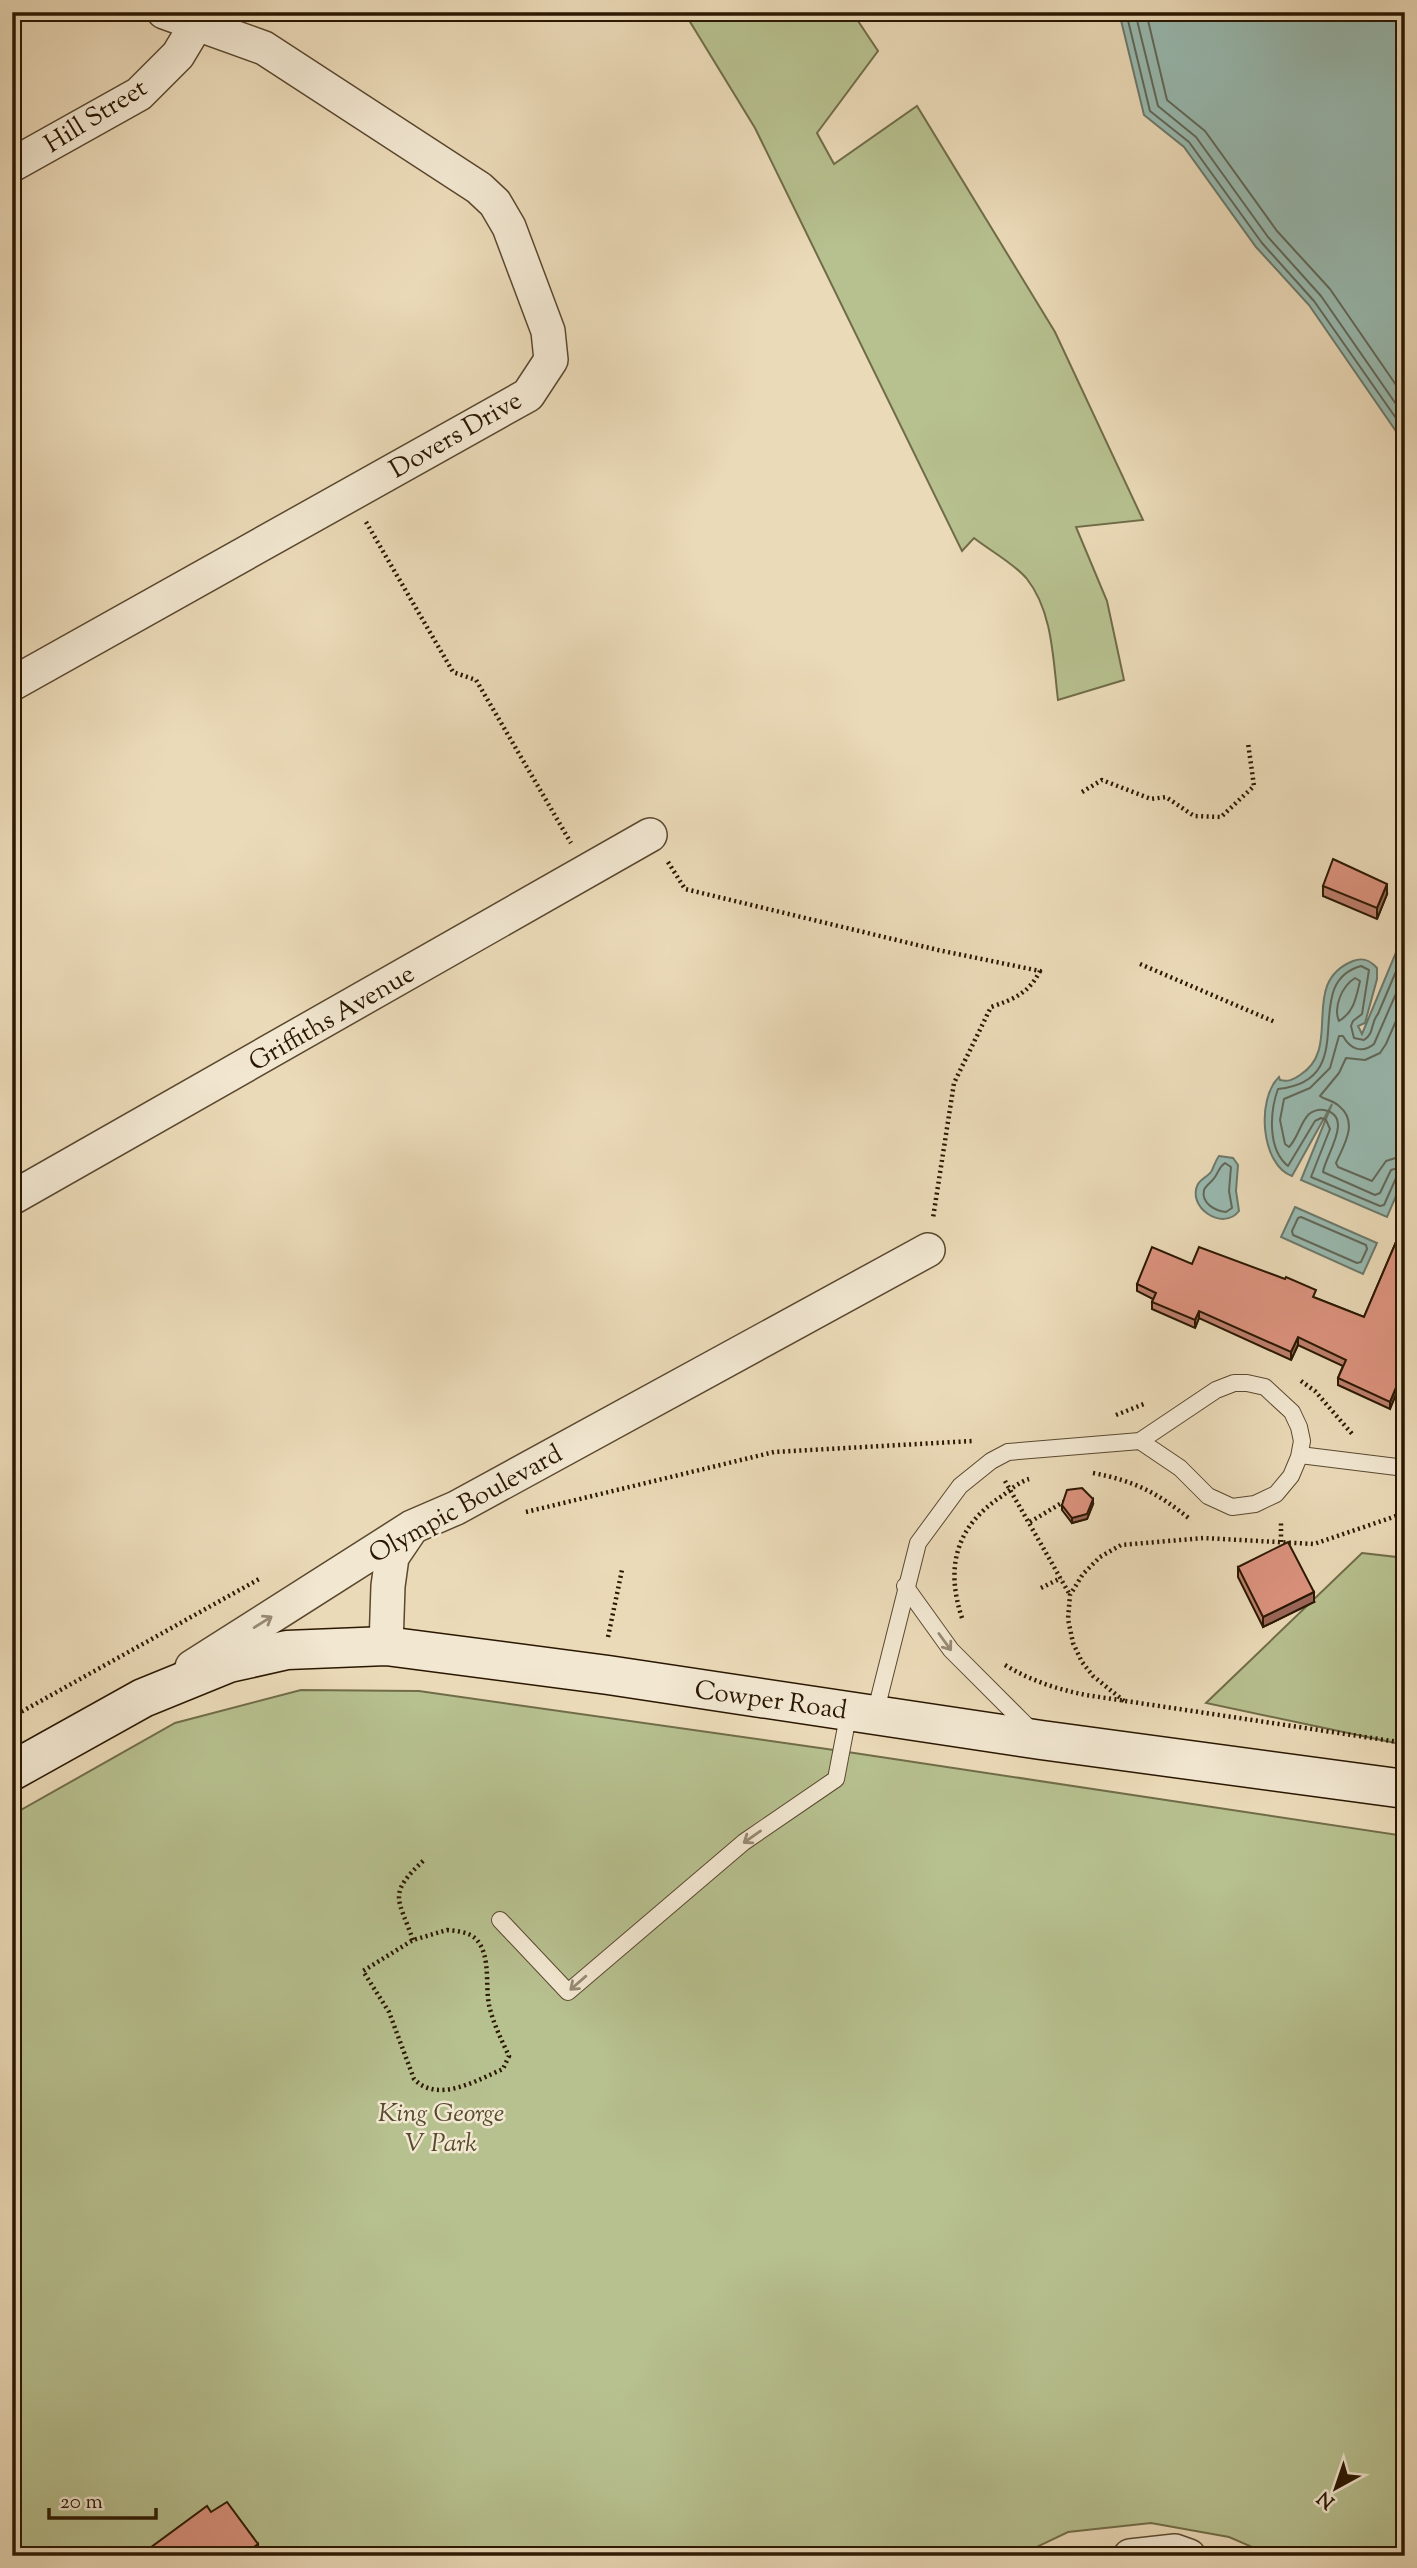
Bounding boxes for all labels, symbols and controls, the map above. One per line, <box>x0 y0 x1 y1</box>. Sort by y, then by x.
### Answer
street label: Hill Street <box>38 71 155 163</box>
street label: Dovers Drive <box>383 383 529 489</box>
street label: Griffiths Avenue <box>242 957 422 1082</box>
street label: Olympic Boulevard <box>363 1436 570 1574</box>
one-way arrow <box>252 1615 272 1629</box>
one-way arrow <box>937 1632 952 1651</box>
street label: Cowper Road <box>692 1672 849 1731</box>
one-way arrow <box>743 1830 762 1844</box>
one-way arrow <box>569 1975 587 1991</box>
park label: King George V Park <box>378 2096 504 2163</box>
north arrow <box>1302 2452 1372 2522</box>
scale bar <box>49 2477 156 2521</box>
text: N <box>1312 2484 1341 2514</box>
text: 20 m <box>60 2488 103 2518</box>

